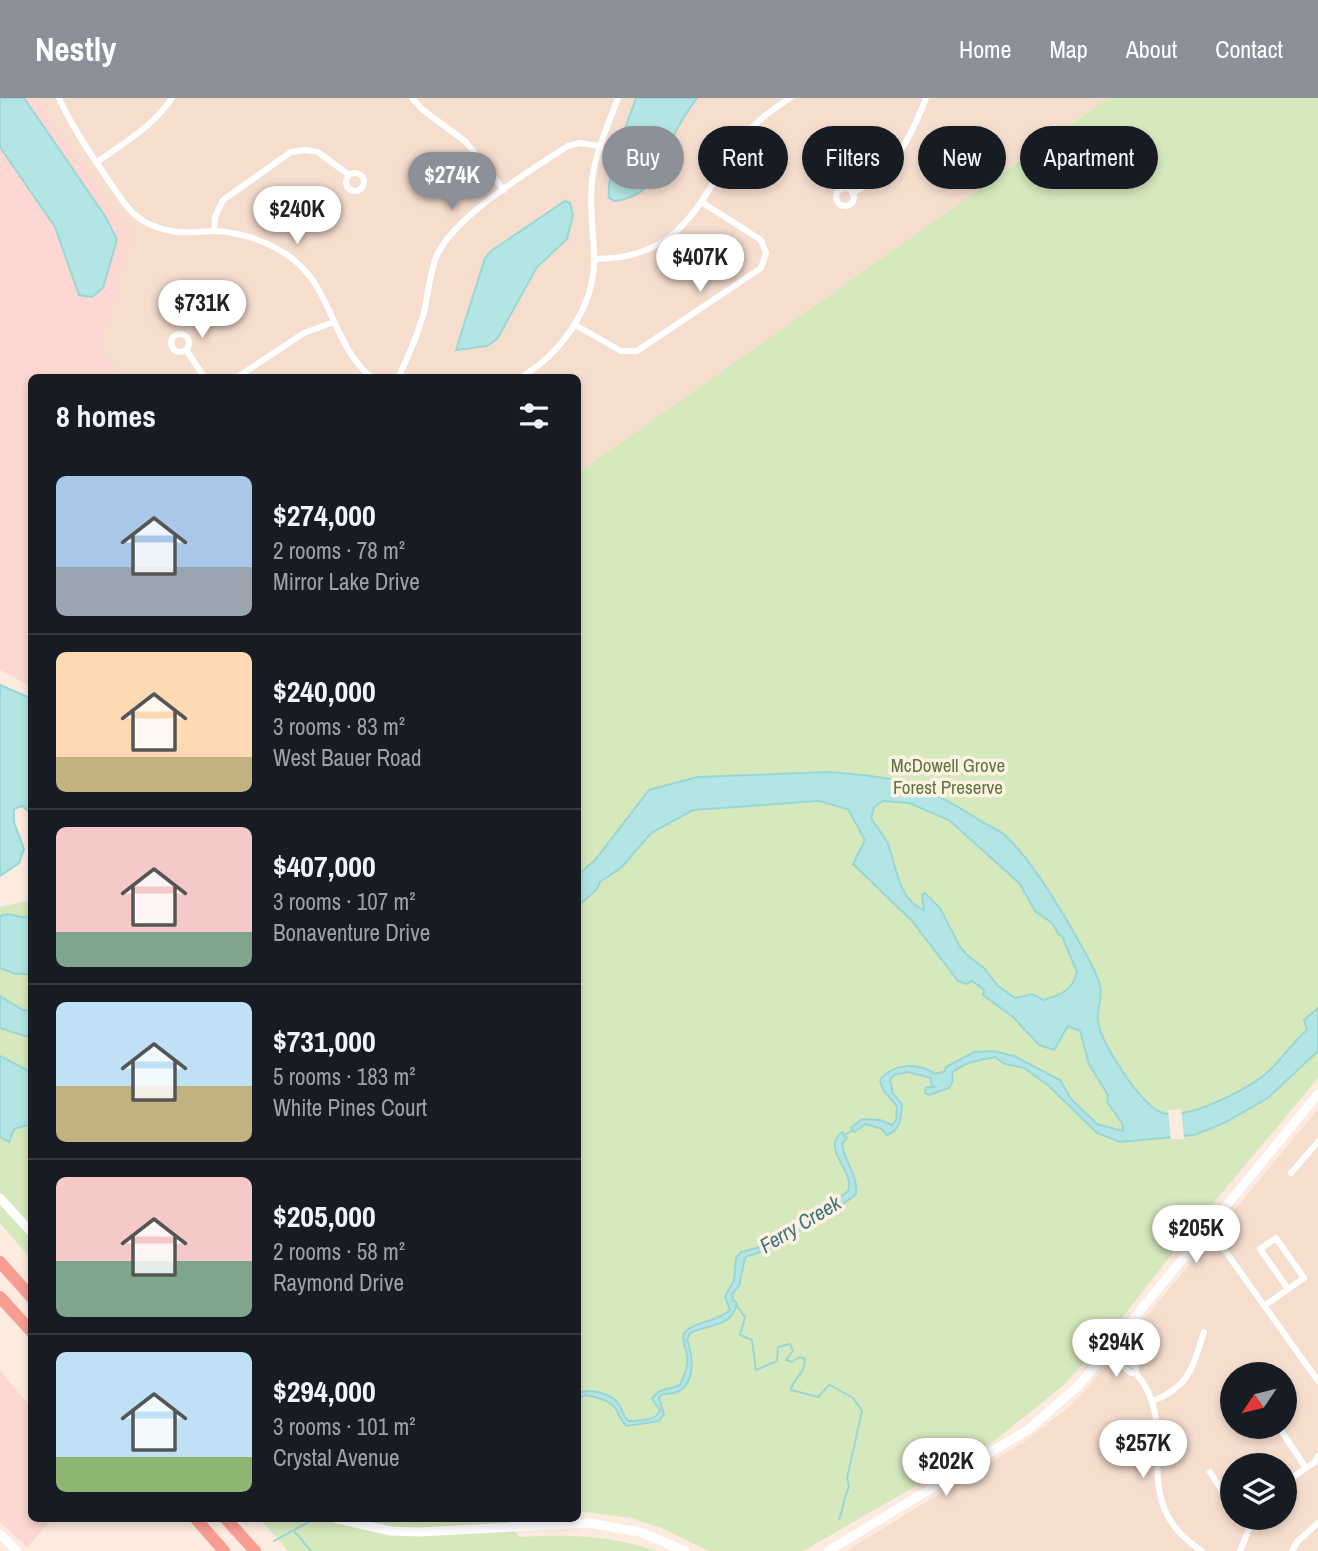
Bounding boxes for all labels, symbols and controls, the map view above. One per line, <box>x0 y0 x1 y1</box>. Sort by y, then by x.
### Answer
text: Nestly <box>35 27 116 71</box>
text: Home <box>959 33 1011 65</box>
text: Map <box>1049 33 1088 65</box>
text: About <box>1126 33 1177 65</box>
text: Contact <box>1215 33 1283 65</box>
chip: Buy <box>602 126 684 189</box>
chip: Rent <box>698 126 788 189</box>
chip: Filters <box>802 126 904 189</box>
chip: New <box>918 126 1006 189</box>
chip: Apartment <box>1020 126 1158 189</box>
pin: $274K <box>403 152 501 212</box>
text: $274K <box>424 159 480 190</box>
pin: $240K <box>248 186 346 246</box>
text: $240K <box>269 193 325 224</box>
pin: $407K <box>651 234 749 294</box>
text: $407K <box>672 241 728 272</box>
pin: $731K <box>153 280 251 340</box>
text: $731K <box>174 287 230 318</box>
text: 8 homes <box>56 396 156 436</box>
icon: filters <box>515 397 553 435</box>
text: $274,000 <box>273 495 376 535</box>
icon: home <box>112 504 196 588</box>
text: 2 rooms · 78 m² <box>273 535 405 566</box>
text: Mirror Lake Drive <box>273 566 420 597</box>
text: $240,000 <box>273 671 376 711</box>
icon: home <box>112 680 196 764</box>
text: 3 rooms · 83 m² <box>273 711 405 742</box>
text: West Bauer Road <box>273 742 422 773</box>
park label: McDowell Grove Forest Preserve <box>891 752 1005 800</box>
text: $407,000 <box>273 846 376 886</box>
icon: home <box>112 855 196 939</box>
text: 3 rooms · 107 m² <box>273 886 416 917</box>
text: Bonaventure Drive <box>273 917 430 948</box>
text: $731,000 <box>273 1021 376 1061</box>
icon: home <box>112 1030 196 1114</box>
text: 5 rooms · 183 m² <box>273 1061 416 1092</box>
text: White Pines Court <box>273 1092 427 1123</box>
water label: Ferry Creek <box>754 1188 847 1260</box>
text: $205,000 <box>273 1196 376 1236</box>
icon: home <box>112 1205 196 1289</box>
pin: $205K <box>1147 1206 1245 1265</box>
text: $205K <box>1168 1212 1224 1243</box>
text: 2 rooms · 58 m² <box>273 1236 405 1267</box>
text: Raymond Drive <box>273 1267 404 1298</box>
pin: $294K <box>1067 1320 1165 1379</box>
text: $294K <box>1088 1326 1144 1357</box>
north arrow <box>1220 1362 1297 1438</box>
map controls <box>1220 1362 1297 1530</box>
text: $294,000 <box>273 1371 376 1411</box>
icon: home <box>112 1380 196 1464</box>
text: 3 rooms · 101 m² <box>273 1411 416 1442</box>
pin: $257K <box>1094 1420 1192 1480</box>
text: $257K <box>1115 1427 1171 1458</box>
pin: $202K <box>897 1438 995 1498</box>
text: Crystal Avenue <box>273 1442 400 1473</box>
text: $202K <box>918 1445 974 1476</box>
button: layers <box>1220 1453 1297 1530</box>

